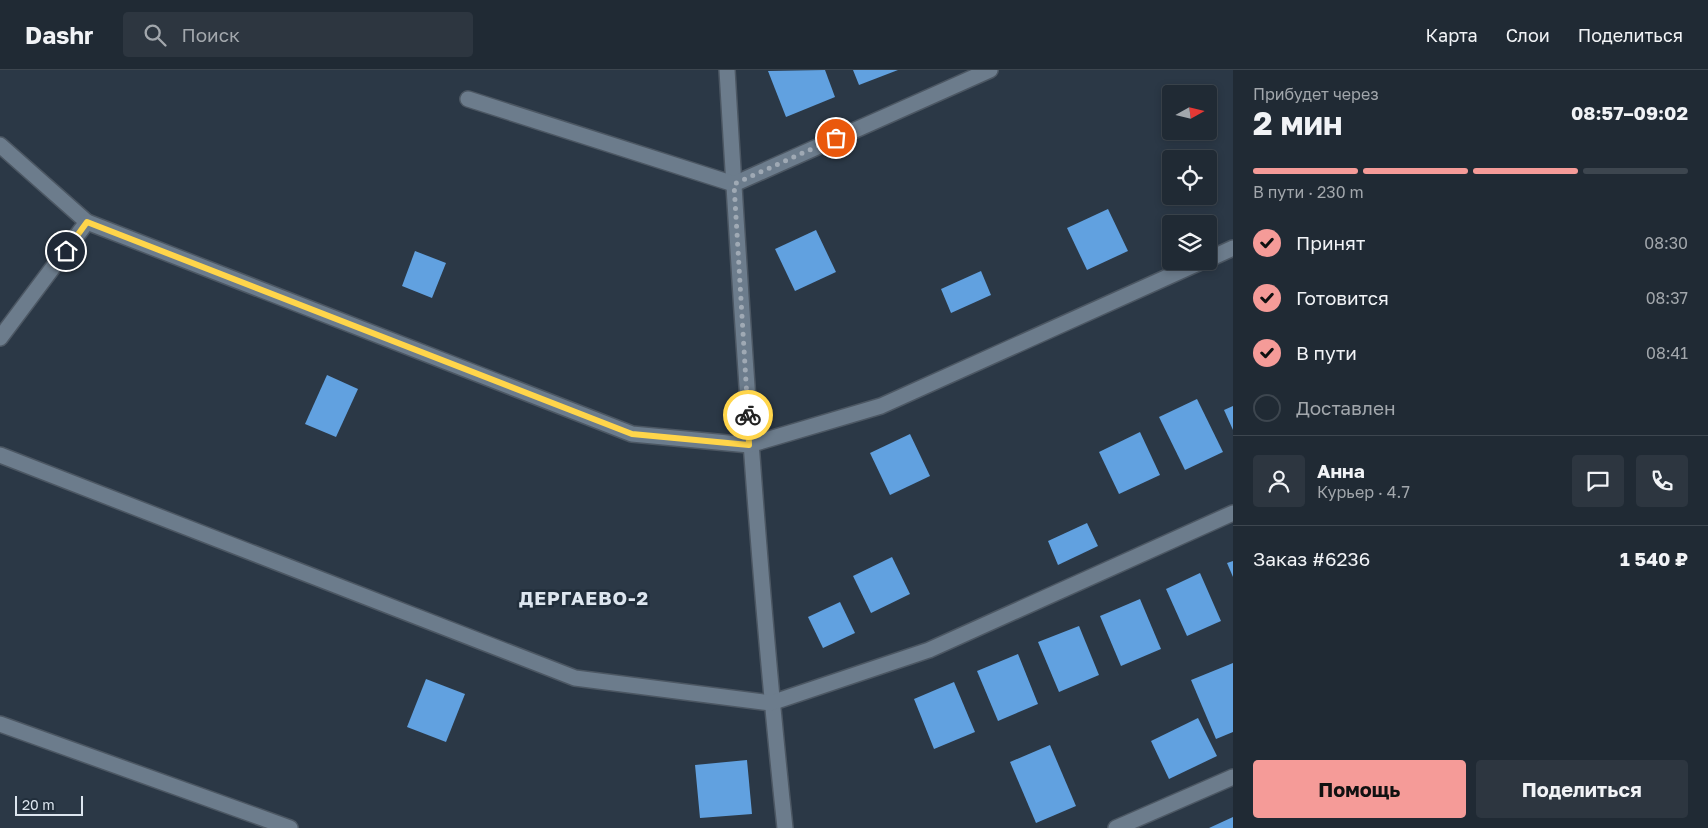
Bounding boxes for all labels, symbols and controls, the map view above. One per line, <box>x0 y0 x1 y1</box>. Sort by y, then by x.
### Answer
search box <box>123 12 473 57</box>
text: Dashr <box>25 20 93 49</box>
icon: search <box>141 21 169 49</box>
text: Поиск <box>181 23 240 46</box>
text: Карта <box>1426 24 1478 46</box>
text: Слои <box>1506 24 1550 46</box>
text: Поделиться <box>1578 24 1683 46</box>
text: Прибудет через <box>1253 84 1379 104</box>
north arrow <box>1162 85 1218 140</box>
map controls <box>1162 85 1217 270</box>
text: 08:57–09:02 <box>1571 101 1688 124</box>
text: 2 мин <box>1253 104 1343 142</box>
pin <box>815 117 857 159</box>
icon: bag <box>822 124 850 152</box>
button: locate <box>1162 150 1217 205</box>
text: В пути · 230 m <box>1253 182 1364 202</box>
button: layers <box>1162 215 1217 270</box>
icon: check <box>1253 229 1281 257</box>
pin <box>45 230 87 272</box>
text: Принят <box>1296 231 1365 254</box>
text: 08:30 <box>1644 233 1688 253</box>
icon: home <box>52 237 80 265</box>
icon: check <box>1253 284 1281 312</box>
text: Готовится <box>1296 286 1389 309</box>
text: 08:37 <box>1646 288 1688 308</box>
icon: check <box>1253 339 1281 367</box>
text: В пути <box>1296 341 1357 364</box>
text: 08:41 <box>1646 343 1688 363</box>
courier <box>723 390 773 440</box>
text: Доставлен <box>1296 396 1396 419</box>
icon: bike <box>734 401 762 429</box>
button: person <box>1253 455 1305 507</box>
button: chat <box>1572 455 1624 507</box>
button: phone <box>1636 455 1688 507</box>
text: Анна <box>1317 459 1365 482</box>
text: Курьер · 4.7 <box>1317 482 1410 502</box>
text: Заказ #6236 <box>1253 547 1370 570</box>
text: 1 540 ₽ <box>1620 547 1688 570</box>
district label: ДЕРГАЕВО-2 <box>519 586 649 609</box>
button: Помощь <box>1253 760 1466 818</box>
button: Поделиться <box>1476 760 1688 818</box>
scale bar <box>15 793 82 816</box>
text: 20 m <box>22 796 55 813</box>

